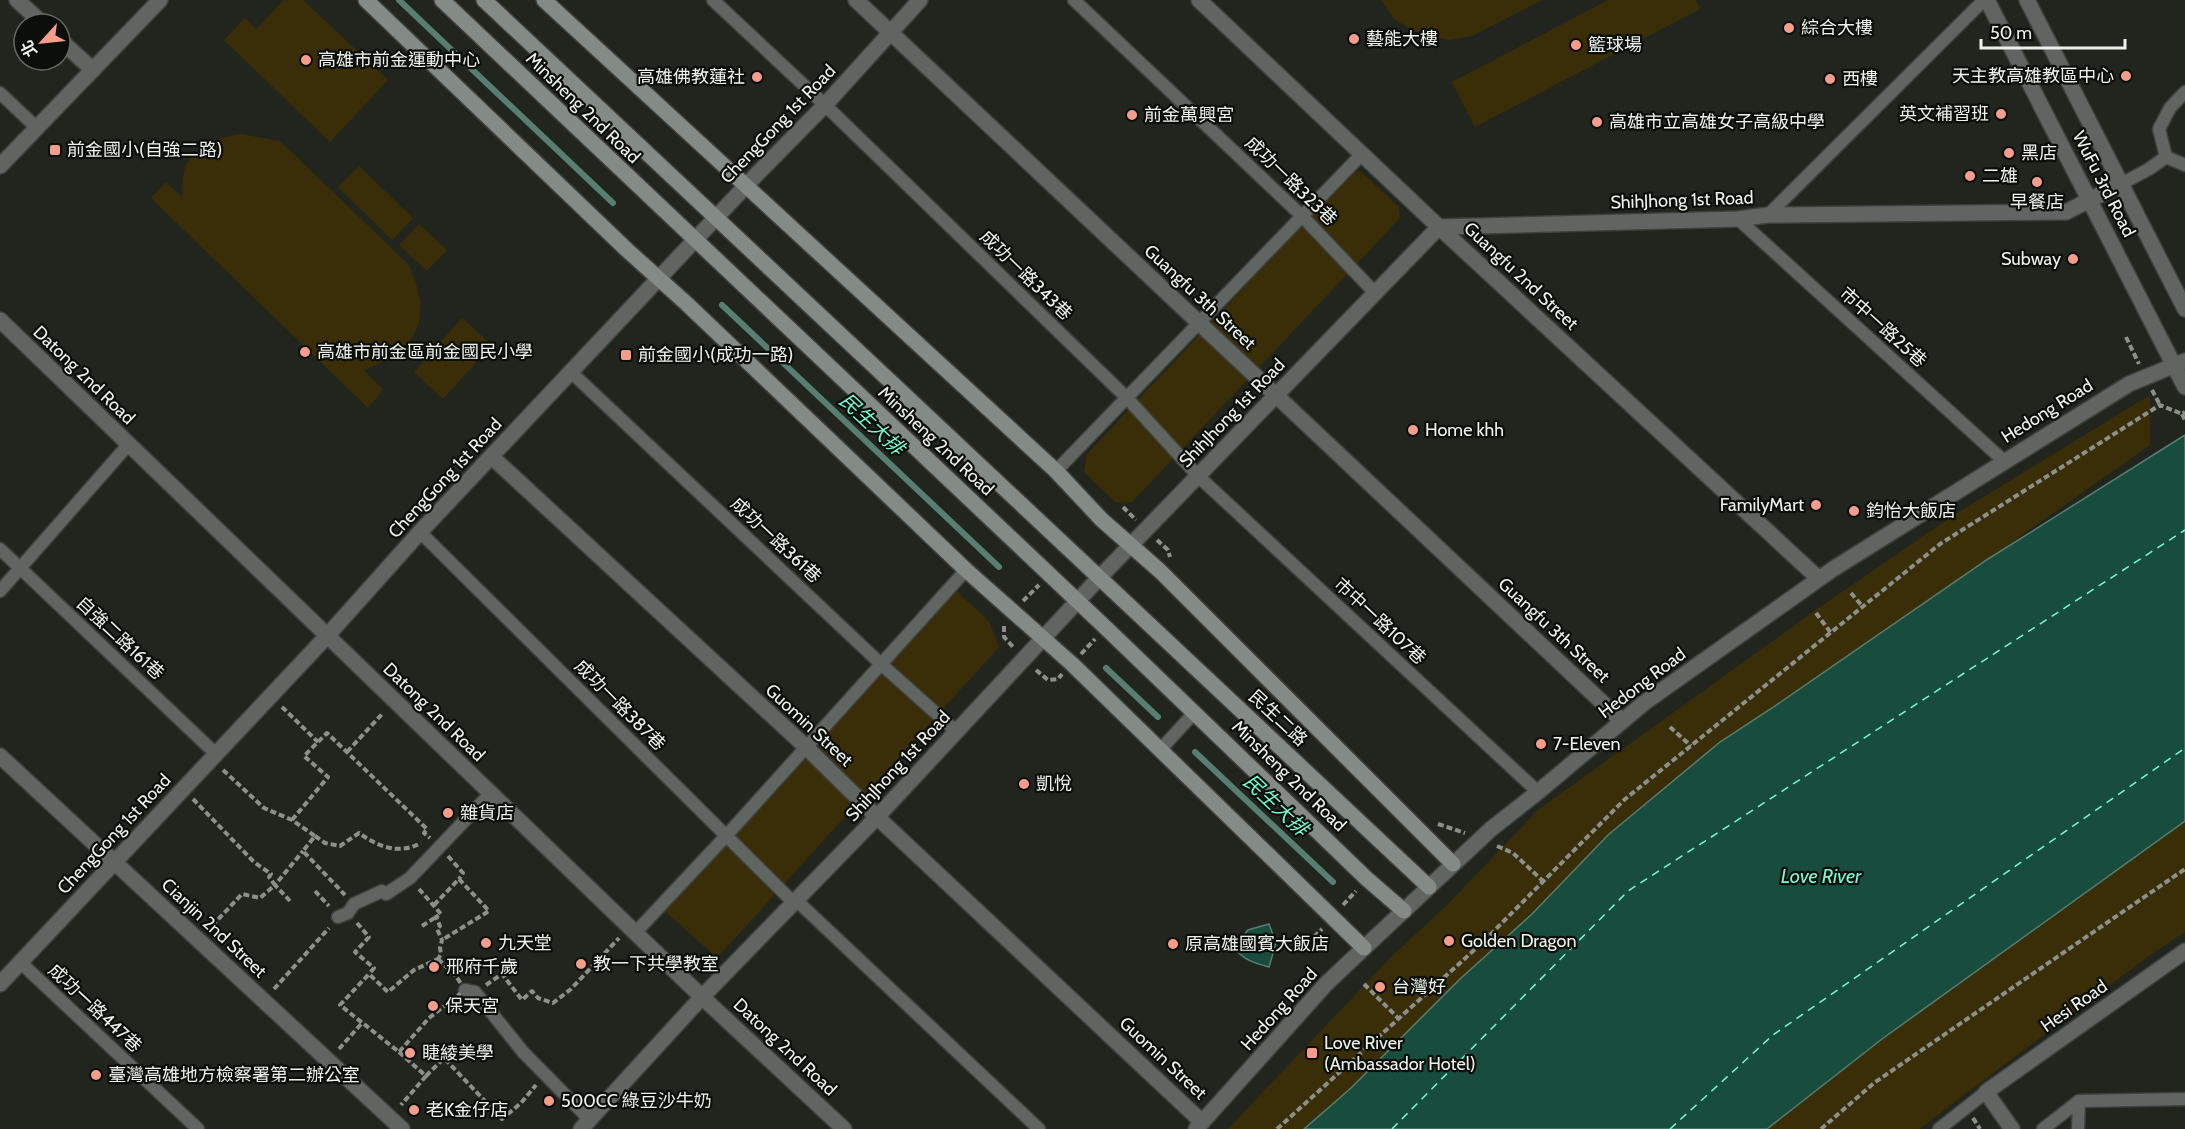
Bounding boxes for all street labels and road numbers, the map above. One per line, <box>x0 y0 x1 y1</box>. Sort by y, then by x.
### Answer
street label: Minsheng 2nd Road <box>521 48 645 168</box>
street label: ChengGong 1st Road <box>716 60 840 188</box>
street label: WuFu 3rd Road <box>2068 127 2140 241</box>
street label: 成功一路323巷 <box>1241 132 1341 230</box>
street label: ShihJhong 1st Road <box>1610 187 1754 213</box>
street label: Guangfu 2nd Street <box>1459 217 1583 335</box>
street label: 成功一路343巷 <box>975 225 1077 325</box>
street label: Guangfu 3th Street <box>1140 240 1260 354</box>
street label: 市中一路25巷 <box>1835 282 1931 372</box>
street label: Datong 2nd Road <box>29 321 139 429</box>
street label: ShihJhong 1st Road <box>1174 354 1290 472</box>
street label: Hedong Road <box>1997 374 2097 448</box>
street label: Minsheng 2nd Road <box>873 382 999 500</box>
street label: ChengGong 1st Road <box>384 413 506 543</box>
street label: 成功一路361巷 <box>726 493 826 587</box>
street label: 市中一路107巷 <box>1330 573 1430 669</box>
street label: Guangfu 3th Street <box>1494 573 1614 687</box>
street label: 自強二路161巷 <box>72 592 168 684</box>
street label: Hedong Road <box>1594 643 1690 723</box>
street label: 成功一路387巷 <box>570 655 670 755</box>
street label: Datong 2nd Road <box>379 658 489 766</box>
street label: Guomin Street <box>761 679 857 771</box>
street label: 民生二路 <box>1244 685 1312 751</box>
street label: ShihJhong 1st Road <box>841 706 955 826</box>
street label: Minsheng 2nd Road <box>1227 716 1351 836</box>
street label: ChengGong 1st Road <box>53 769 175 899</box>
street label: Cianjin 2nd Street <box>157 874 271 982</box>
street label: 成功一路447巷 <box>44 959 146 1057</box>
street label: Hedong Road <box>1236 963 1322 1055</box>
street label: Hesi Road <box>2037 975 2111 1037</box>
street label: Datong 2nd Road <box>729 994 841 1100</box>
street label: Guomin Street <box>1115 1012 1211 1104</box>

